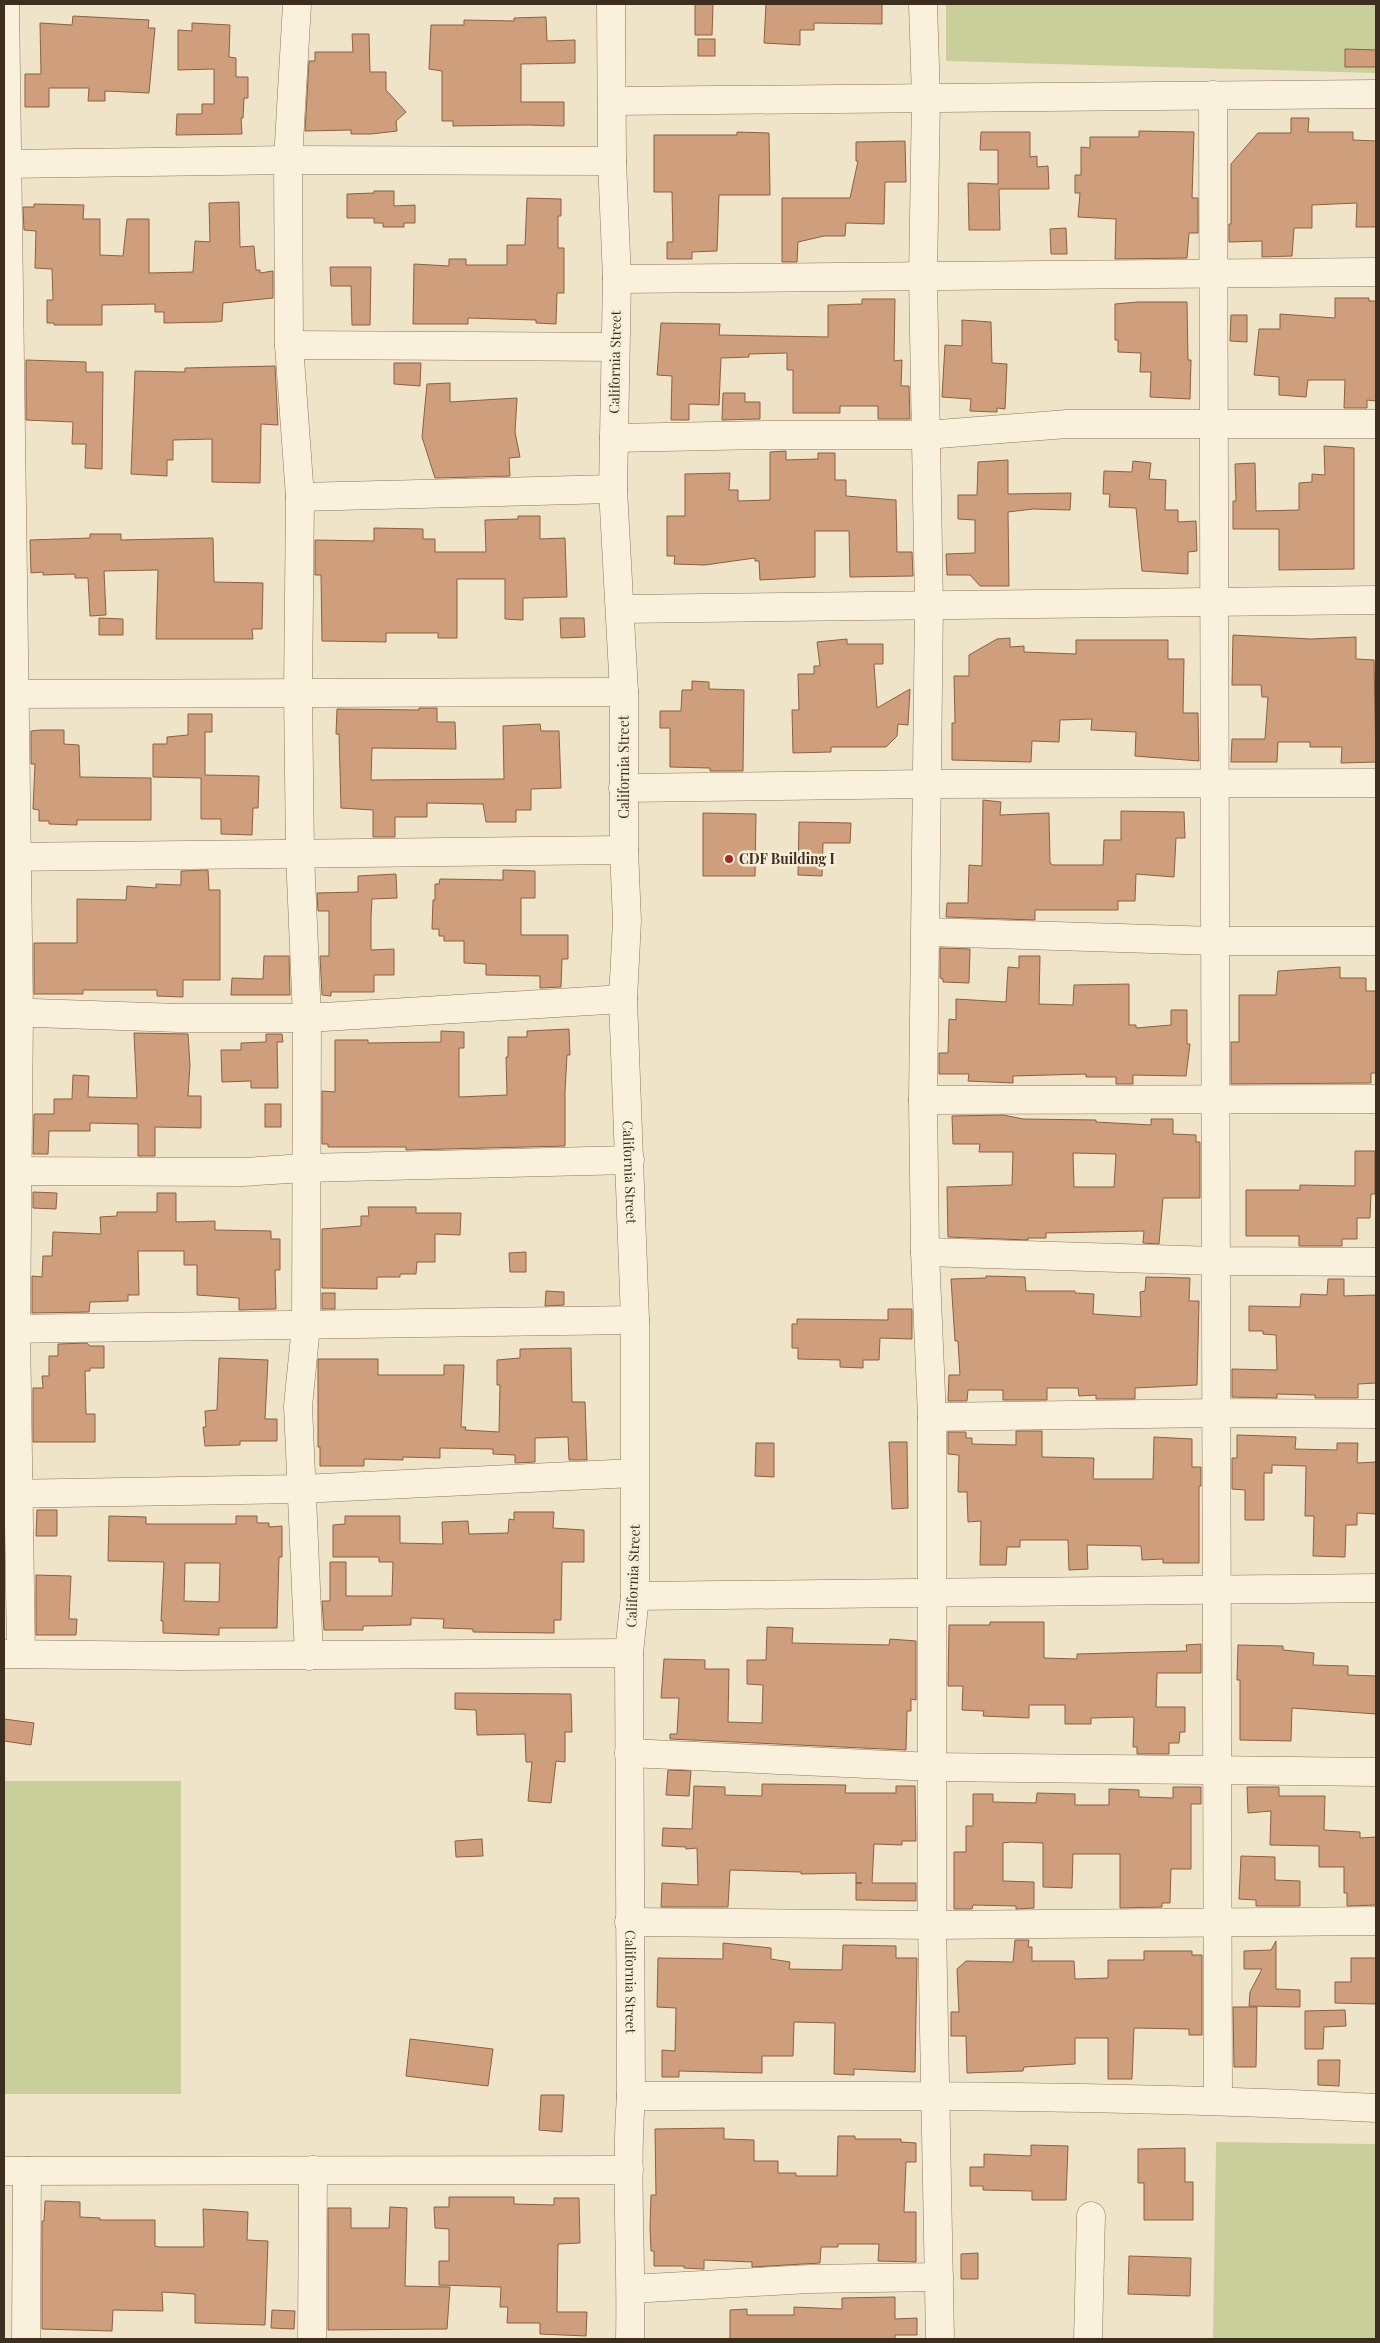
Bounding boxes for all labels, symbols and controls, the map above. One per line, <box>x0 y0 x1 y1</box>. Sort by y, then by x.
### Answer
street label: California Street <box>604 309 625 414</box>
street label: California Street <box>614 714 633 819</box>
place label: CDF Building I <box>739 849 835 868</box>
marker: CDF Building I <box>723 853 735 865</box>
street label: California Street <box>619 1120 641 1225</box>
street label: California Street <box>621 1523 644 1628</box>
street label: California Street <box>621 1930 641 2035</box>

